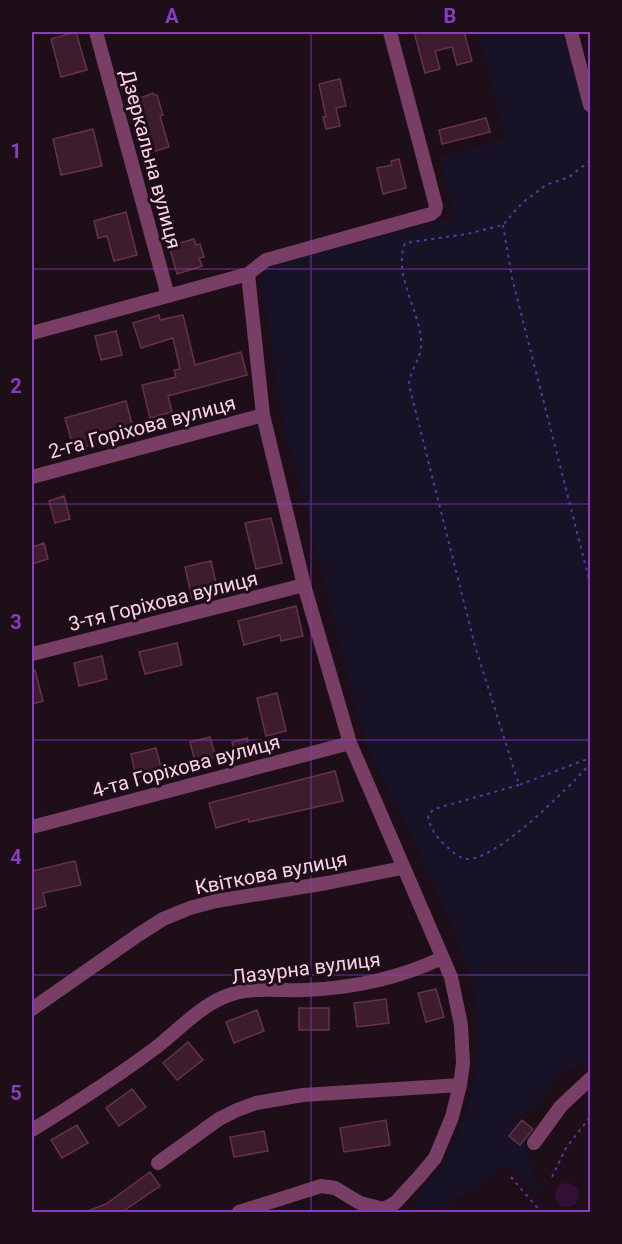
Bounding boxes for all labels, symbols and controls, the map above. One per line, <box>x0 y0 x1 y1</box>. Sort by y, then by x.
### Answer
text: A <box>165 4 179 28</box>
text: B <box>444 4 456 28</box>
street label: Дзеркальна вулиця <box>115 67 187 251</box>
text: 1 <box>10 139 22 163</box>
text: 2 <box>10 374 22 398</box>
street label: 2-га Горіхова вулиця <box>46 390 238 464</box>
street label: 3-тя Горіхова вулиця <box>66 566 260 636</box>
text: 3 <box>10 610 22 634</box>
street label: 4-та Горіхова вулиця <box>89 729 283 803</box>
text: 4 <box>10 845 22 869</box>
street label: Квіткова вулиця <box>193 846 349 900</box>
street label: Лазурна вулиця <box>230 947 382 989</box>
text: 5 <box>10 1081 22 1105</box>

